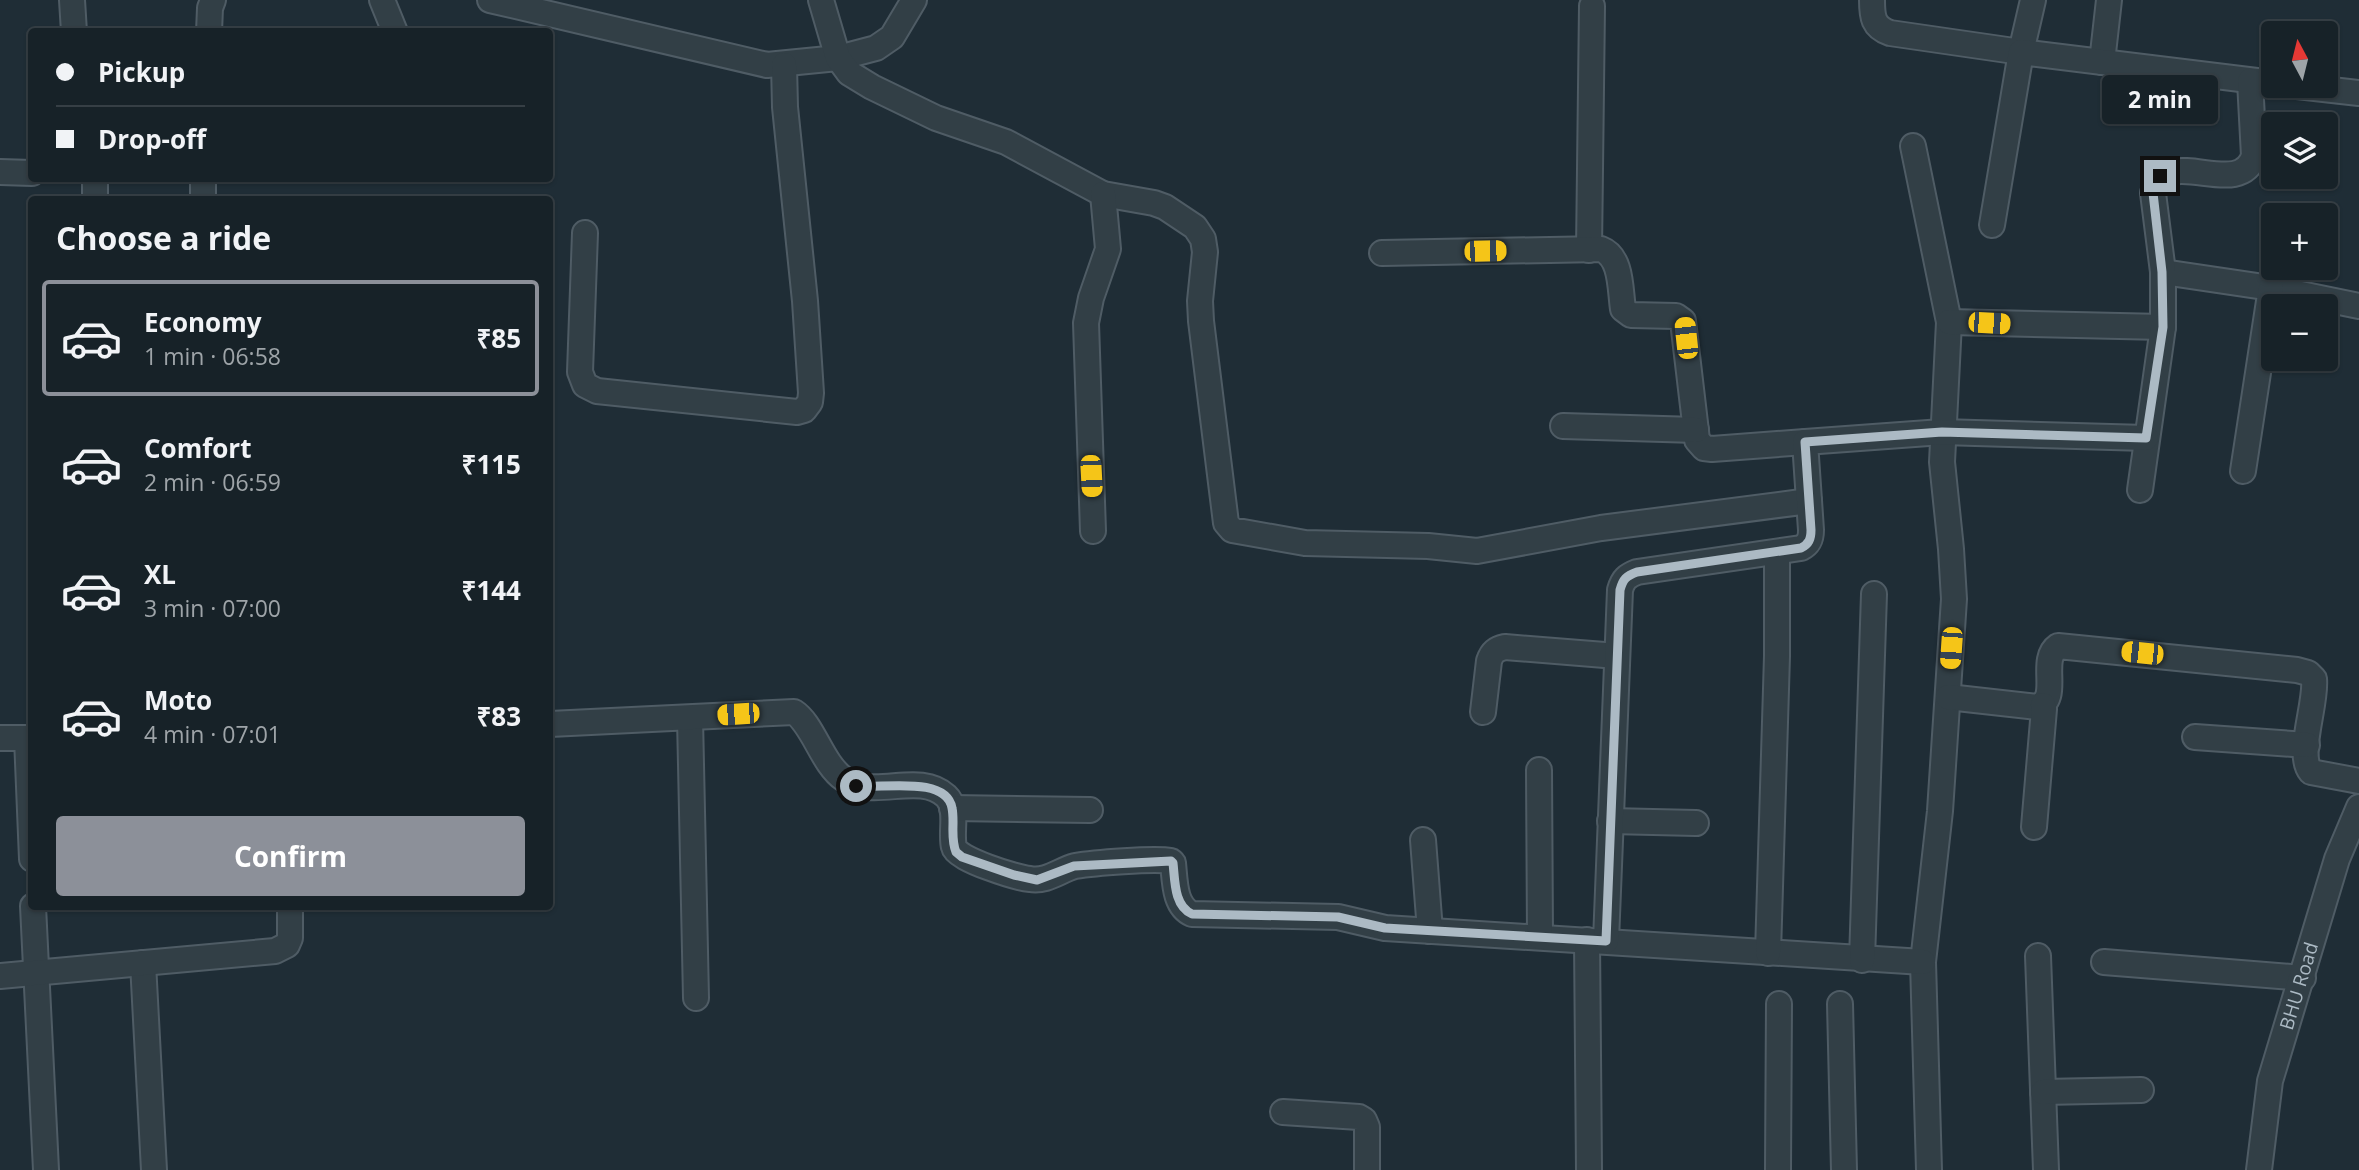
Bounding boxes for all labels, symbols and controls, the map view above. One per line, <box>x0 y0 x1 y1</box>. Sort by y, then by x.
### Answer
north arrow <box>2261 21 2338 98</box>
map controls <box>2261 21 2338 371</box>
text: Pickup <box>98 54 185 90</box>
callout: 2 min <box>2102 74 2218 124</box>
text: 2 min <box>2128 83 2192 115</box>
button: layers <box>2261 112 2338 189</box>
text: Drop-off <box>98 121 206 157</box>
route end <box>2144 160 2176 192</box>
button: + <box>2261 203 2338 280</box>
text: Choose a ride <box>56 216 271 259</box>
car <box>1464 240 1507 262</box>
button: − <box>2261 294 2338 371</box>
text: Economy <box>144 304 262 340</box>
icon: car <box>60 307 123 370</box>
car <box>1968 311 2011 335</box>
car <box>1674 316 1699 360</box>
text: ₹85 <box>476 320 521 356</box>
text: 1 min · 06:58 <box>144 340 281 372</box>
text: Comfort <box>144 430 251 466</box>
icon: car <box>60 433 123 496</box>
text: ₹115 <box>462 446 521 482</box>
car <box>1080 454 1103 498</box>
text: 2 min · 06:59 <box>144 466 281 498</box>
text: XL <box>144 556 176 592</box>
icon: car <box>60 559 123 622</box>
text: ₹144 <box>462 572 521 608</box>
text: 3 min · 07:00 <box>144 592 281 624</box>
car <box>1940 626 1963 670</box>
car <box>2121 640 2164 666</box>
text: Moto <box>144 682 212 718</box>
icon: car <box>60 685 123 748</box>
text: ₹83 <box>476 698 521 734</box>
car <box>717 702 760 726</box>
text: 4 min · 07:01 <box>144 718 281 750</box>
route start <box>840 770 872 802</box>
button: Confirm <box>56 816 525 896</box>
street label: BHU Road <box>2273 939 2324 1033</box>

